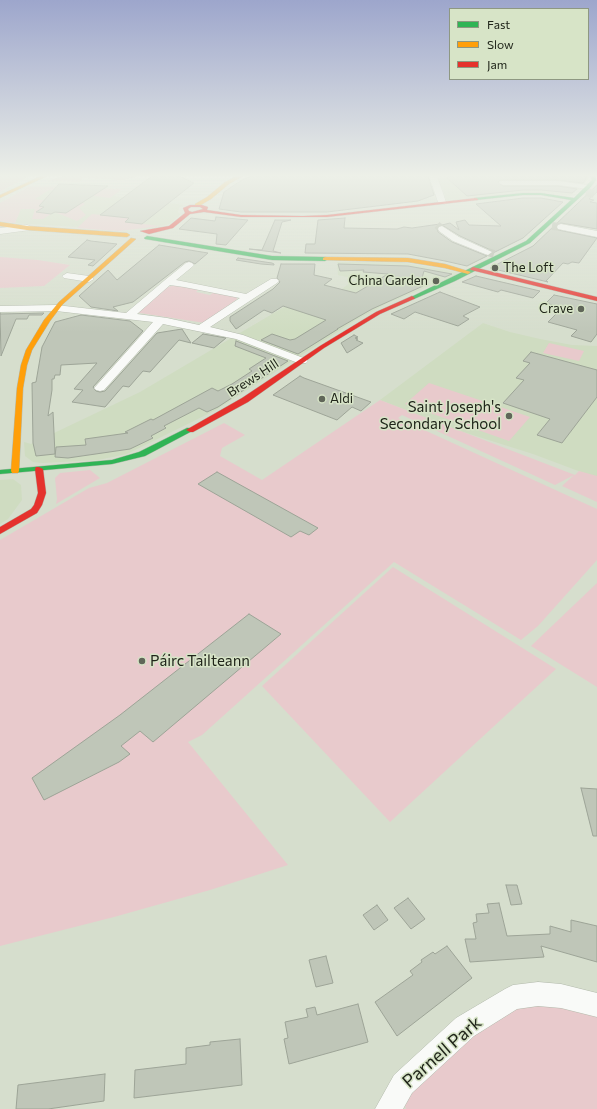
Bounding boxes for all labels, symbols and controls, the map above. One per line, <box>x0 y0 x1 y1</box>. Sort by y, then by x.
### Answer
legend <box>449 8 589 80</box>
text: Fast <box>487 17 510 31</box>
text: Slow <box>487 37 514 51</box>
text: Jam <box>487 57 507 71</box>
place label: The Loft <box>503 260 554 276</box>
marker: The Loft <box>490 263 500 273</box>
place label: China Garden <box>348 273 428 289</box>
marker: China Garden <box>431 276 441 286</box>
place label: Crave <box>539 301 573 317</box>
marker: Crave <box>576 304 586 314</box>
street label: Brews Hill <box>224 356 282 400</box>
place label: Aldi <box>330 391 353 407</box>
marker: Aldi <box>317 394 327 404</box>
place label: Saint Joseph's Secondary School <box>380 398 501 433</box>
marker: Saint Joseph's Secondary School <box>504 411 514 421</box>
place label: Páirc Tailteann <box>150 652 250 670</box>
marker: Páirc Tailteann <box>137 656 147 666</box>
street label: Parnell Park <box>398 1012 486 1092</box>

